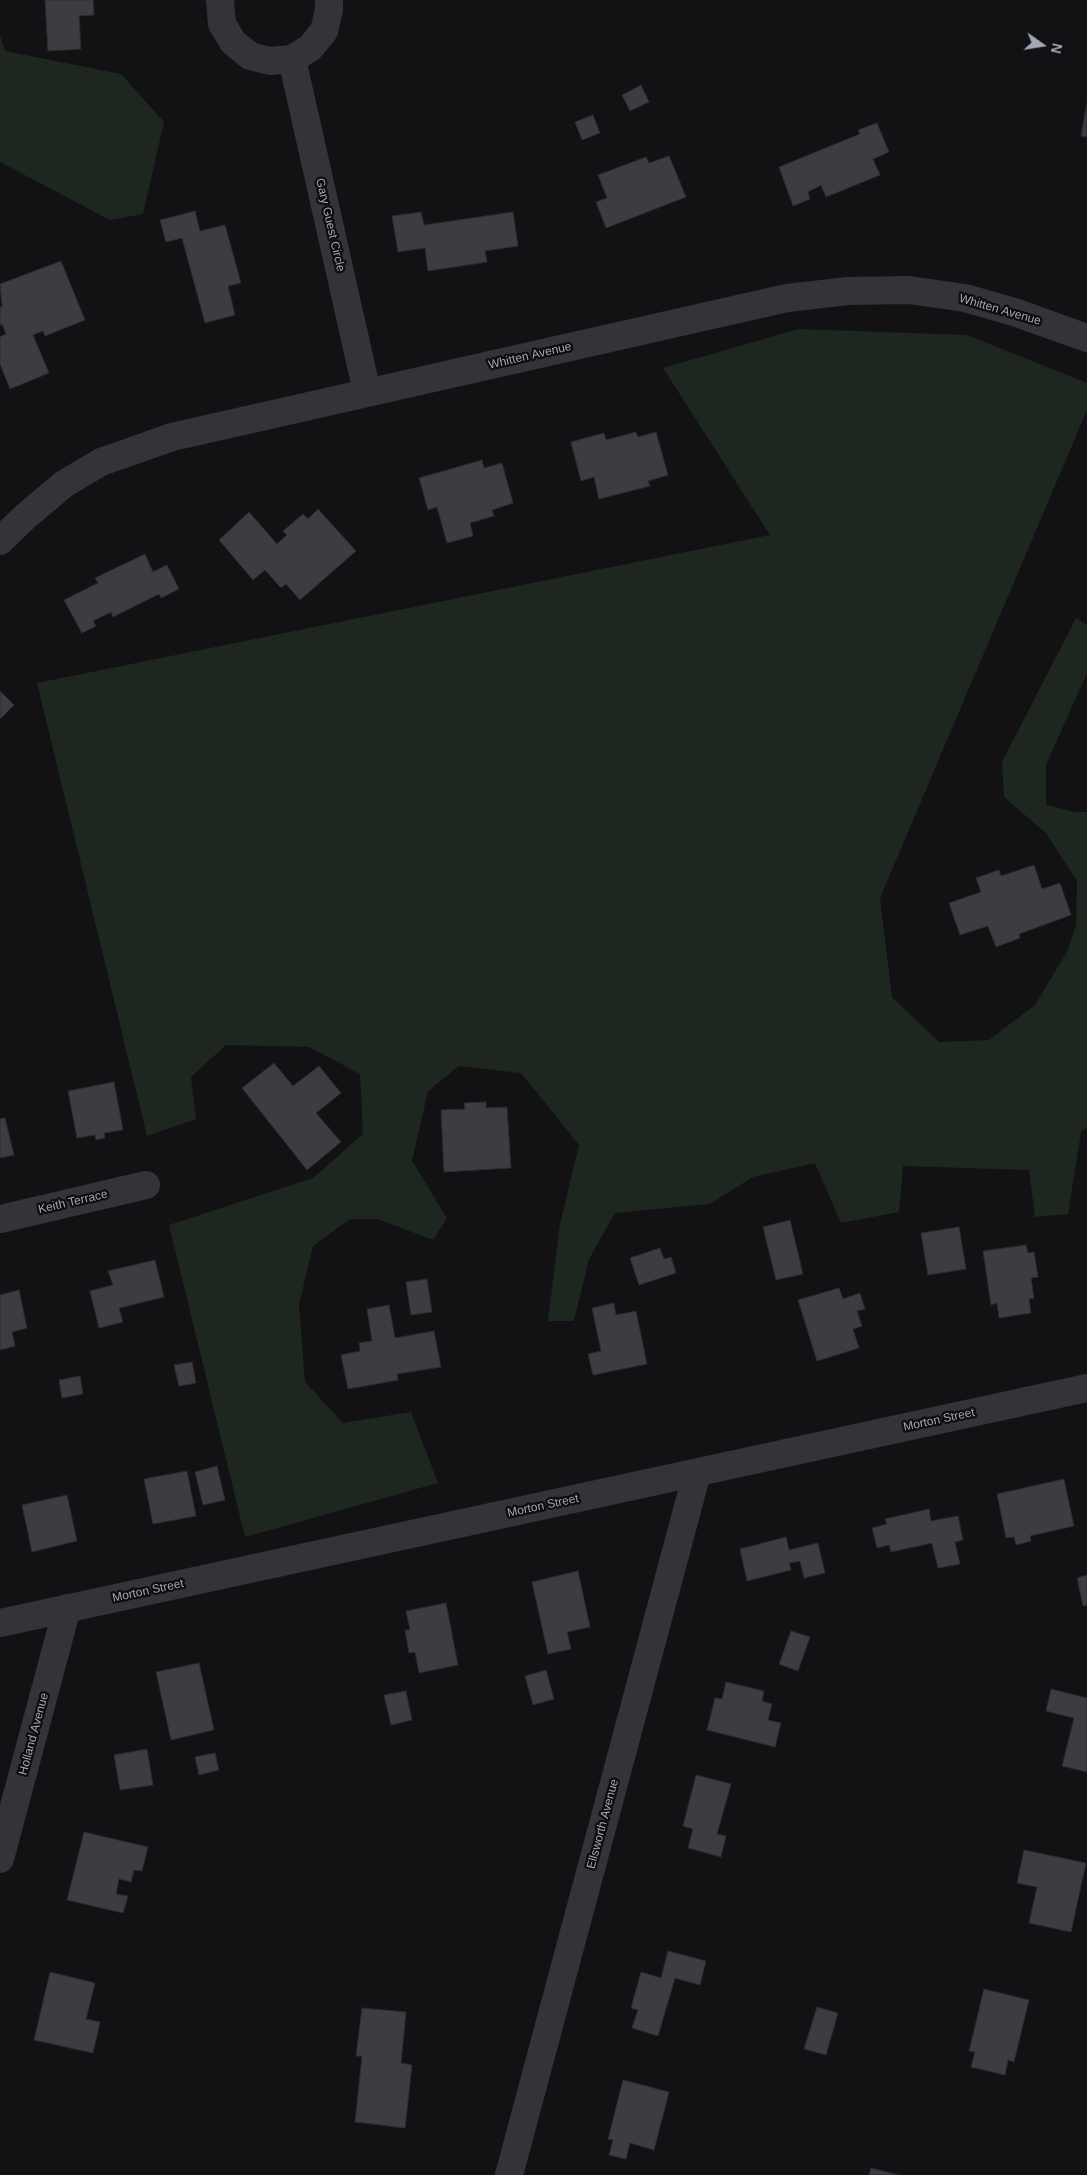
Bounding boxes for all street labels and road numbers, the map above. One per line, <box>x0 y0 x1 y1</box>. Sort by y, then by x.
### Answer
street label: Gary Guest Circle <box>312 177 348 273</box>
street label: Whitten Avenue <box>957 291 1043 329</box>
street label: Whitten Avenue <box>487 339 573 373</box>
street label: Keith Terrace <box>37 1187 109 1217</box>
street label: Morton Street <box>902 1405 976 1435</box>
street label: Morton Street <box>506 1491 580 1521</box>
street label: Morton Street <box>111 1576 185 1606</box>
street label: Holland Avenue <box>16 1691 52 1777</box>
street label: Ellsworth Avenue <box>584 1777 622 1871</box>

